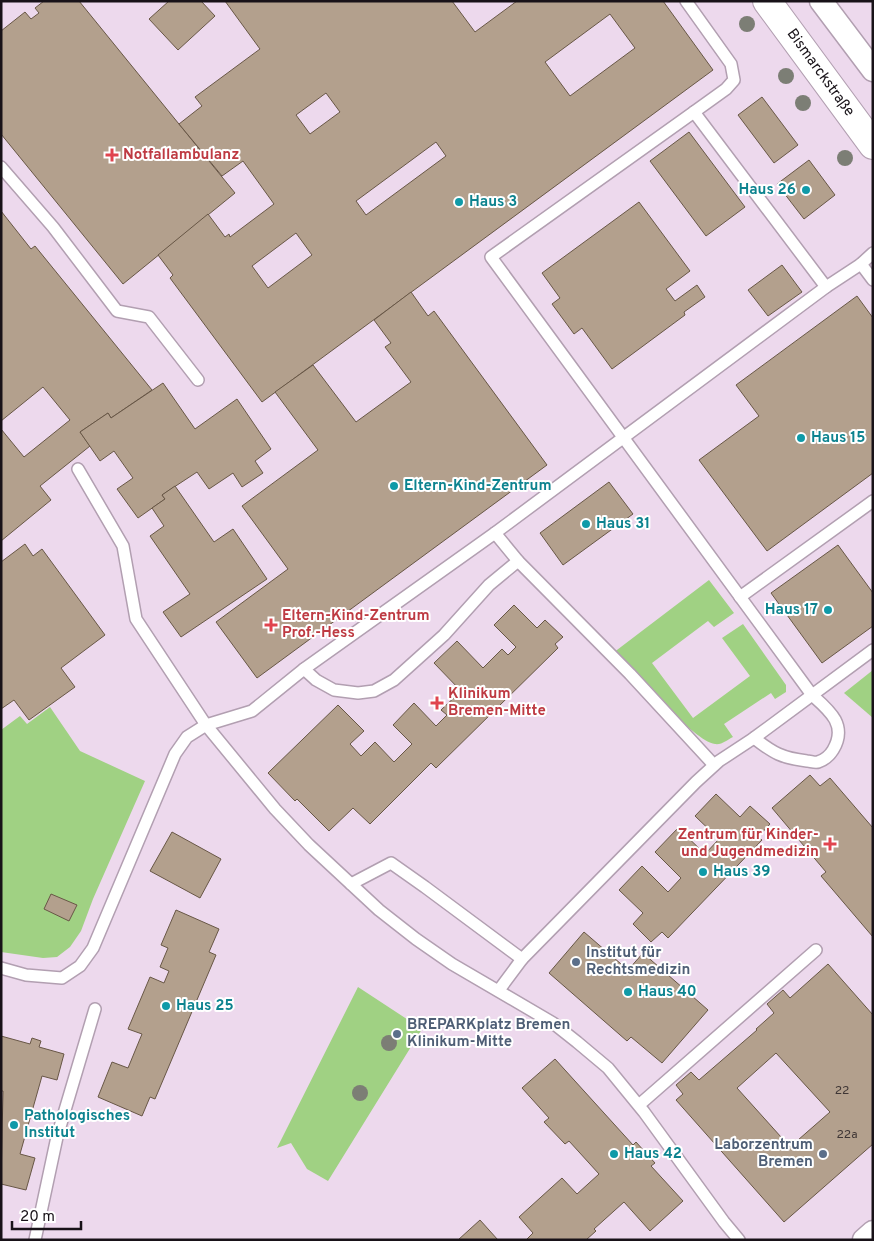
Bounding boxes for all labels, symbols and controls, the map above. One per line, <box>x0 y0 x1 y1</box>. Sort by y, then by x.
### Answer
street label: Bismarckstraße <box>782 25 858 121</box>
place label: Notfallambulanz <box>123 146 239 165</box>
marker: Notfallambulanz <box>105 148 119 162</box>
place label: Haus 26 <box>738 181 796 200</box>
marker: Haus 26 <box>800 184 812 196</box>
place label: Haus 3 <box>469 193 517 212</box>
marker: Haus 3 <box>453 196 465 208</box>
place label: Haus 15 <box>811 429 865 448</box>
marker: Haus 15 <box>795 432 807 444</box>
place label: Eltern-Kind-Zentrum <box>404 477 552 496</box>
marker: Eltern-Kind-Zentrum <box>388 480 400 492</box>
place label: Haus 31 <box>596 515 650 534</box>
marker: Haus 31 <box>580 518 592 530</box>
place label: Haus 17 <box>765 601 818 620</box>
marker: Haus 17 <box>822 604 834 616</box>
place label: Eltern-Kind-Zentrum Prof.-Hess <box>282 607 430 643</box>
marker: Eltern-Kind-Zentrum Prof.-Hess <box>264 618 278 632</box>
place label: Klinikum Bremen-Mitte <box>448 685 546 721</box>
marker: Klinikum Bremen-Mitte <box>430 696 444 710</box>
place label: Zentrum für Kinder- und Jugendmedizin <box>678 826 819 862</box>
marker: Zentrum für Kinder- und Jugendmedizin <box>823 837 837 851</box>
place label: Haus 39 <box>713 863 770 882</box>
marker: Haus 39 <box>697 866 709 878</box>
place label: Institut für Rechtsmedizin <box>586 944 690 980</box>
marker: Institut für Rechtsmedizin <box>570 956 582 968</box>
place label: Haus 40 <box>638 983 697 1002</box>
marker: Haus 40 <box>622 986 634 998</box>
place label: Haus 25 <box>176 997 234 1016</box>
marker: Haus 25 <box>160 1000 172 1012</box>
place label: BREPARKplatz Bremen Klinikum-Mitte <box>407 1016 571 1052</box>
marker: BREPARKplatz Bremen Klinikum-Mitte <box>391 1028 403 1040</box>
house number: 22 <box>835 1083 849 1099</box>
place label: Pathologisches Institut <box>24 1107 130 1143</box>
marker: Pathologisches Institut <box>8 1119 20 1131</box>
house number: 22a <box>836 1127 858 1143</box>
place label: Laborzentrum Bremen <box>714 1136 813 1172</box>
place label: Haus 42 <box>624 1145 682 1164</box>
marker: Haus 42 <box>608 1148 620 1160</box>
marker: Laborzentrum Bremen <box>817 1148 829 1160</box>
scale bar <box>12 1198 81 1230</box>
text: 20 m <box>20 1208 55 1227</box>

